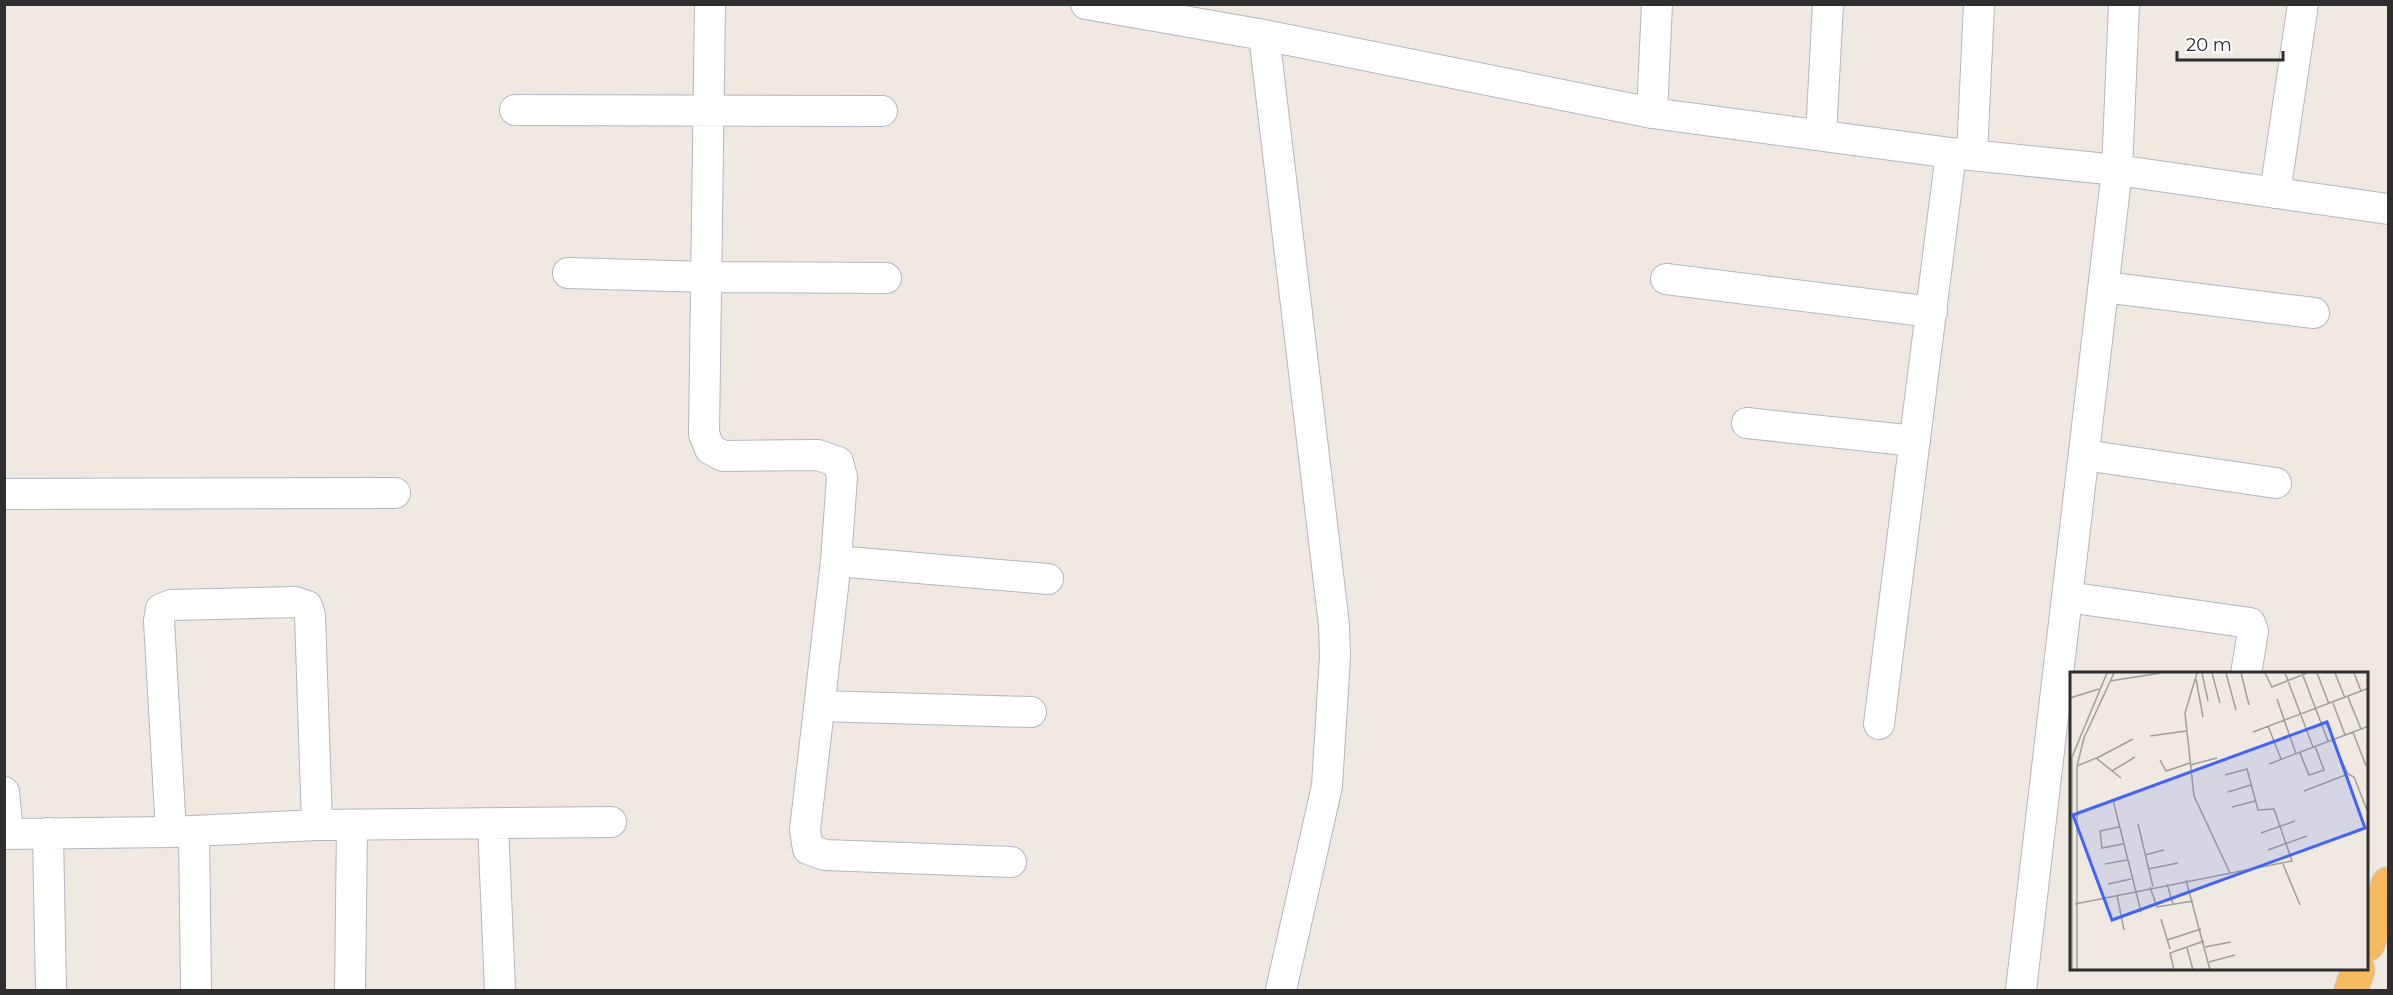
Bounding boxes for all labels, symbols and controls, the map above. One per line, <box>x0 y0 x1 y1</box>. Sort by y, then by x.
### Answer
scale bar <box>2177 24 2284 62</box>
text: 20 m <box>2186 34 2232 56</box>
inset map <box>2070 672 2369 971</box>

